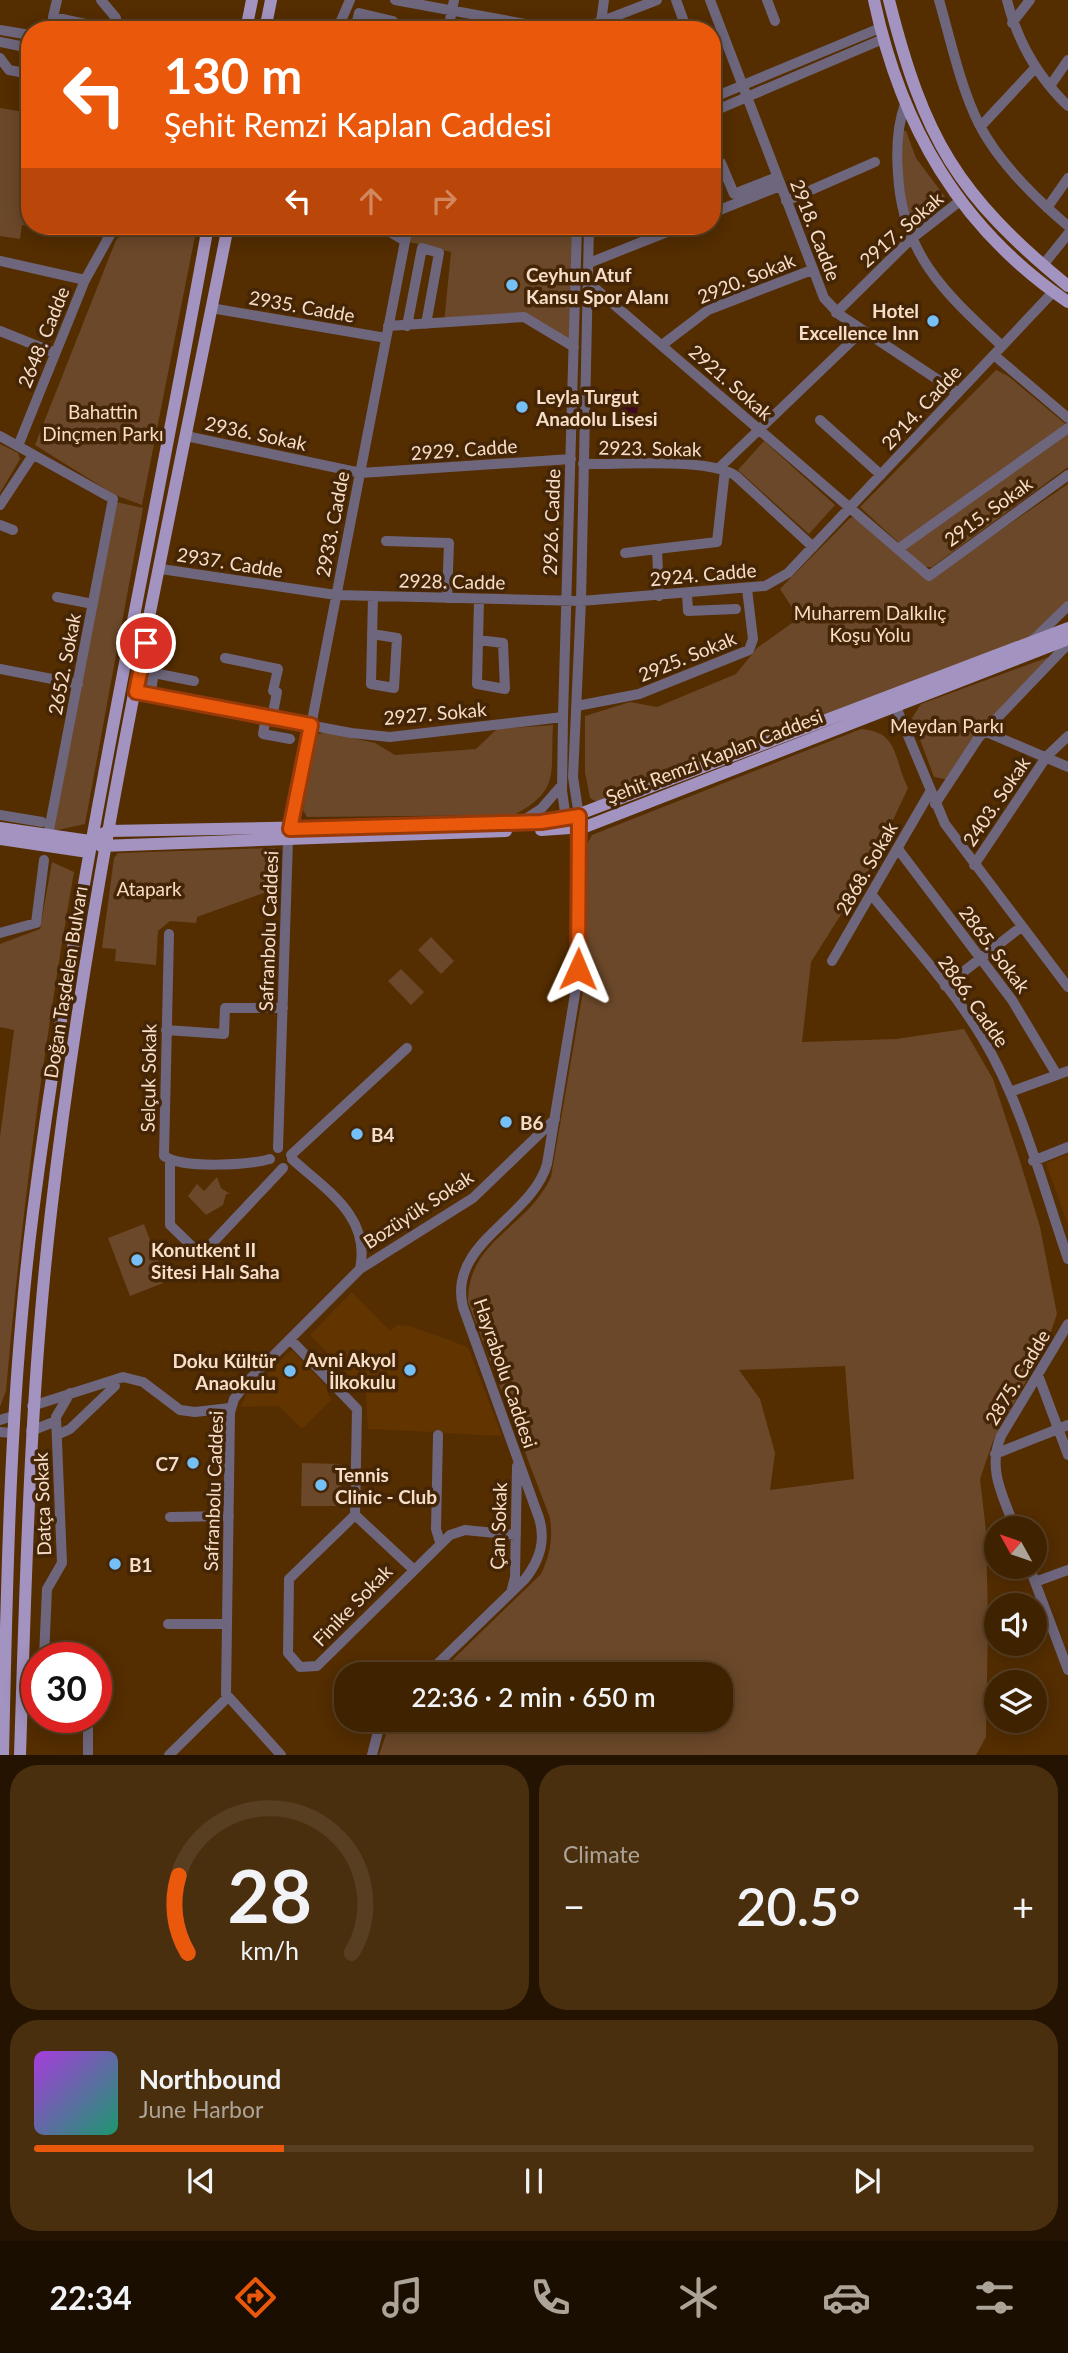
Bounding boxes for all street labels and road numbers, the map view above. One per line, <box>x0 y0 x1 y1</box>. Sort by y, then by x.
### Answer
street label: 2918. Cadde <box>786 176 846 284</box>
street label: 2917. Sokak <box>855 186 948 272</box>
street label: 2920. Sokak <box>694 248 798 308</box>
street label: 2648. Cadde <box>12 283 74 391</box>
street label: 2935. Cadde <box>247 285 357 327</box>
street label: 2921. Sokak <box>685 339 778 425</box>
street label: 2914. Cadde <box>876 360 966 454</box>
street label: 2936. Sokak <box>203 411 309 455</box>
street label: 2929. Cadde <box>410 434 518 464</box>
street label: 2923. Sokak <box>598 436 702 460</box>
street label: 2926. Cadde <box>538 468 564 576</box>
street label: 2933. Cadde <box>311 469 353 579</box>
street label: 2915. Sokak <box>939 471 1037 551</box>
street label: 2937. Cadde <box>175 542 285 582</box>
street label: 2924. Cadde <box>649 558 757 590</box>
street label: 2928. Cadde <box>398 569 506 593</box>
street label: 2652. Sokak <box>43 611 85 717</box>
street label: 2925. Sokak <box>635 626 739 686</box>
street label: 2927. Sokak <box>383 697 488 729</box>
street label: Şehit Remzi Kaplan Caddesi <box>602 704 826 808</box>
street label: 2403. Sokak <box>958 752 1035 850</box>
street label: 2868. Sokak <box>830 817 902 918</box>
street label: Safranbolu Caddesi <box>254 850 282 1012</box>
street label: Doğan Taşdelen Bulvarı <box>38 884 92 1080</box>
street label: 2865. Sokak <box>955 901 1035 997</box>
street label: 2866. Cadde <box>934 951 1014 1051</box>
street label: Selçuk Sokak <box>136 1023 160 1133</box>
street label: Bozüyük Sokak <box>359 1165 478 1253</box>
street label: Hayrabolu Caddesi <box>470 1295 542 1451</box>
street label: 2875. Cadde <box>980 1325 1054 1429</box>
street label: Safranbolu Caddesi <box>199 1410 227 1572</box>
street label: Datça Sokak <box>29 1452 55 1556</box>
street label: Çan Sokak <box>485 1482 511 1570</box>
street label: Finike Sokak <box>308 1559 397 1650</box>

